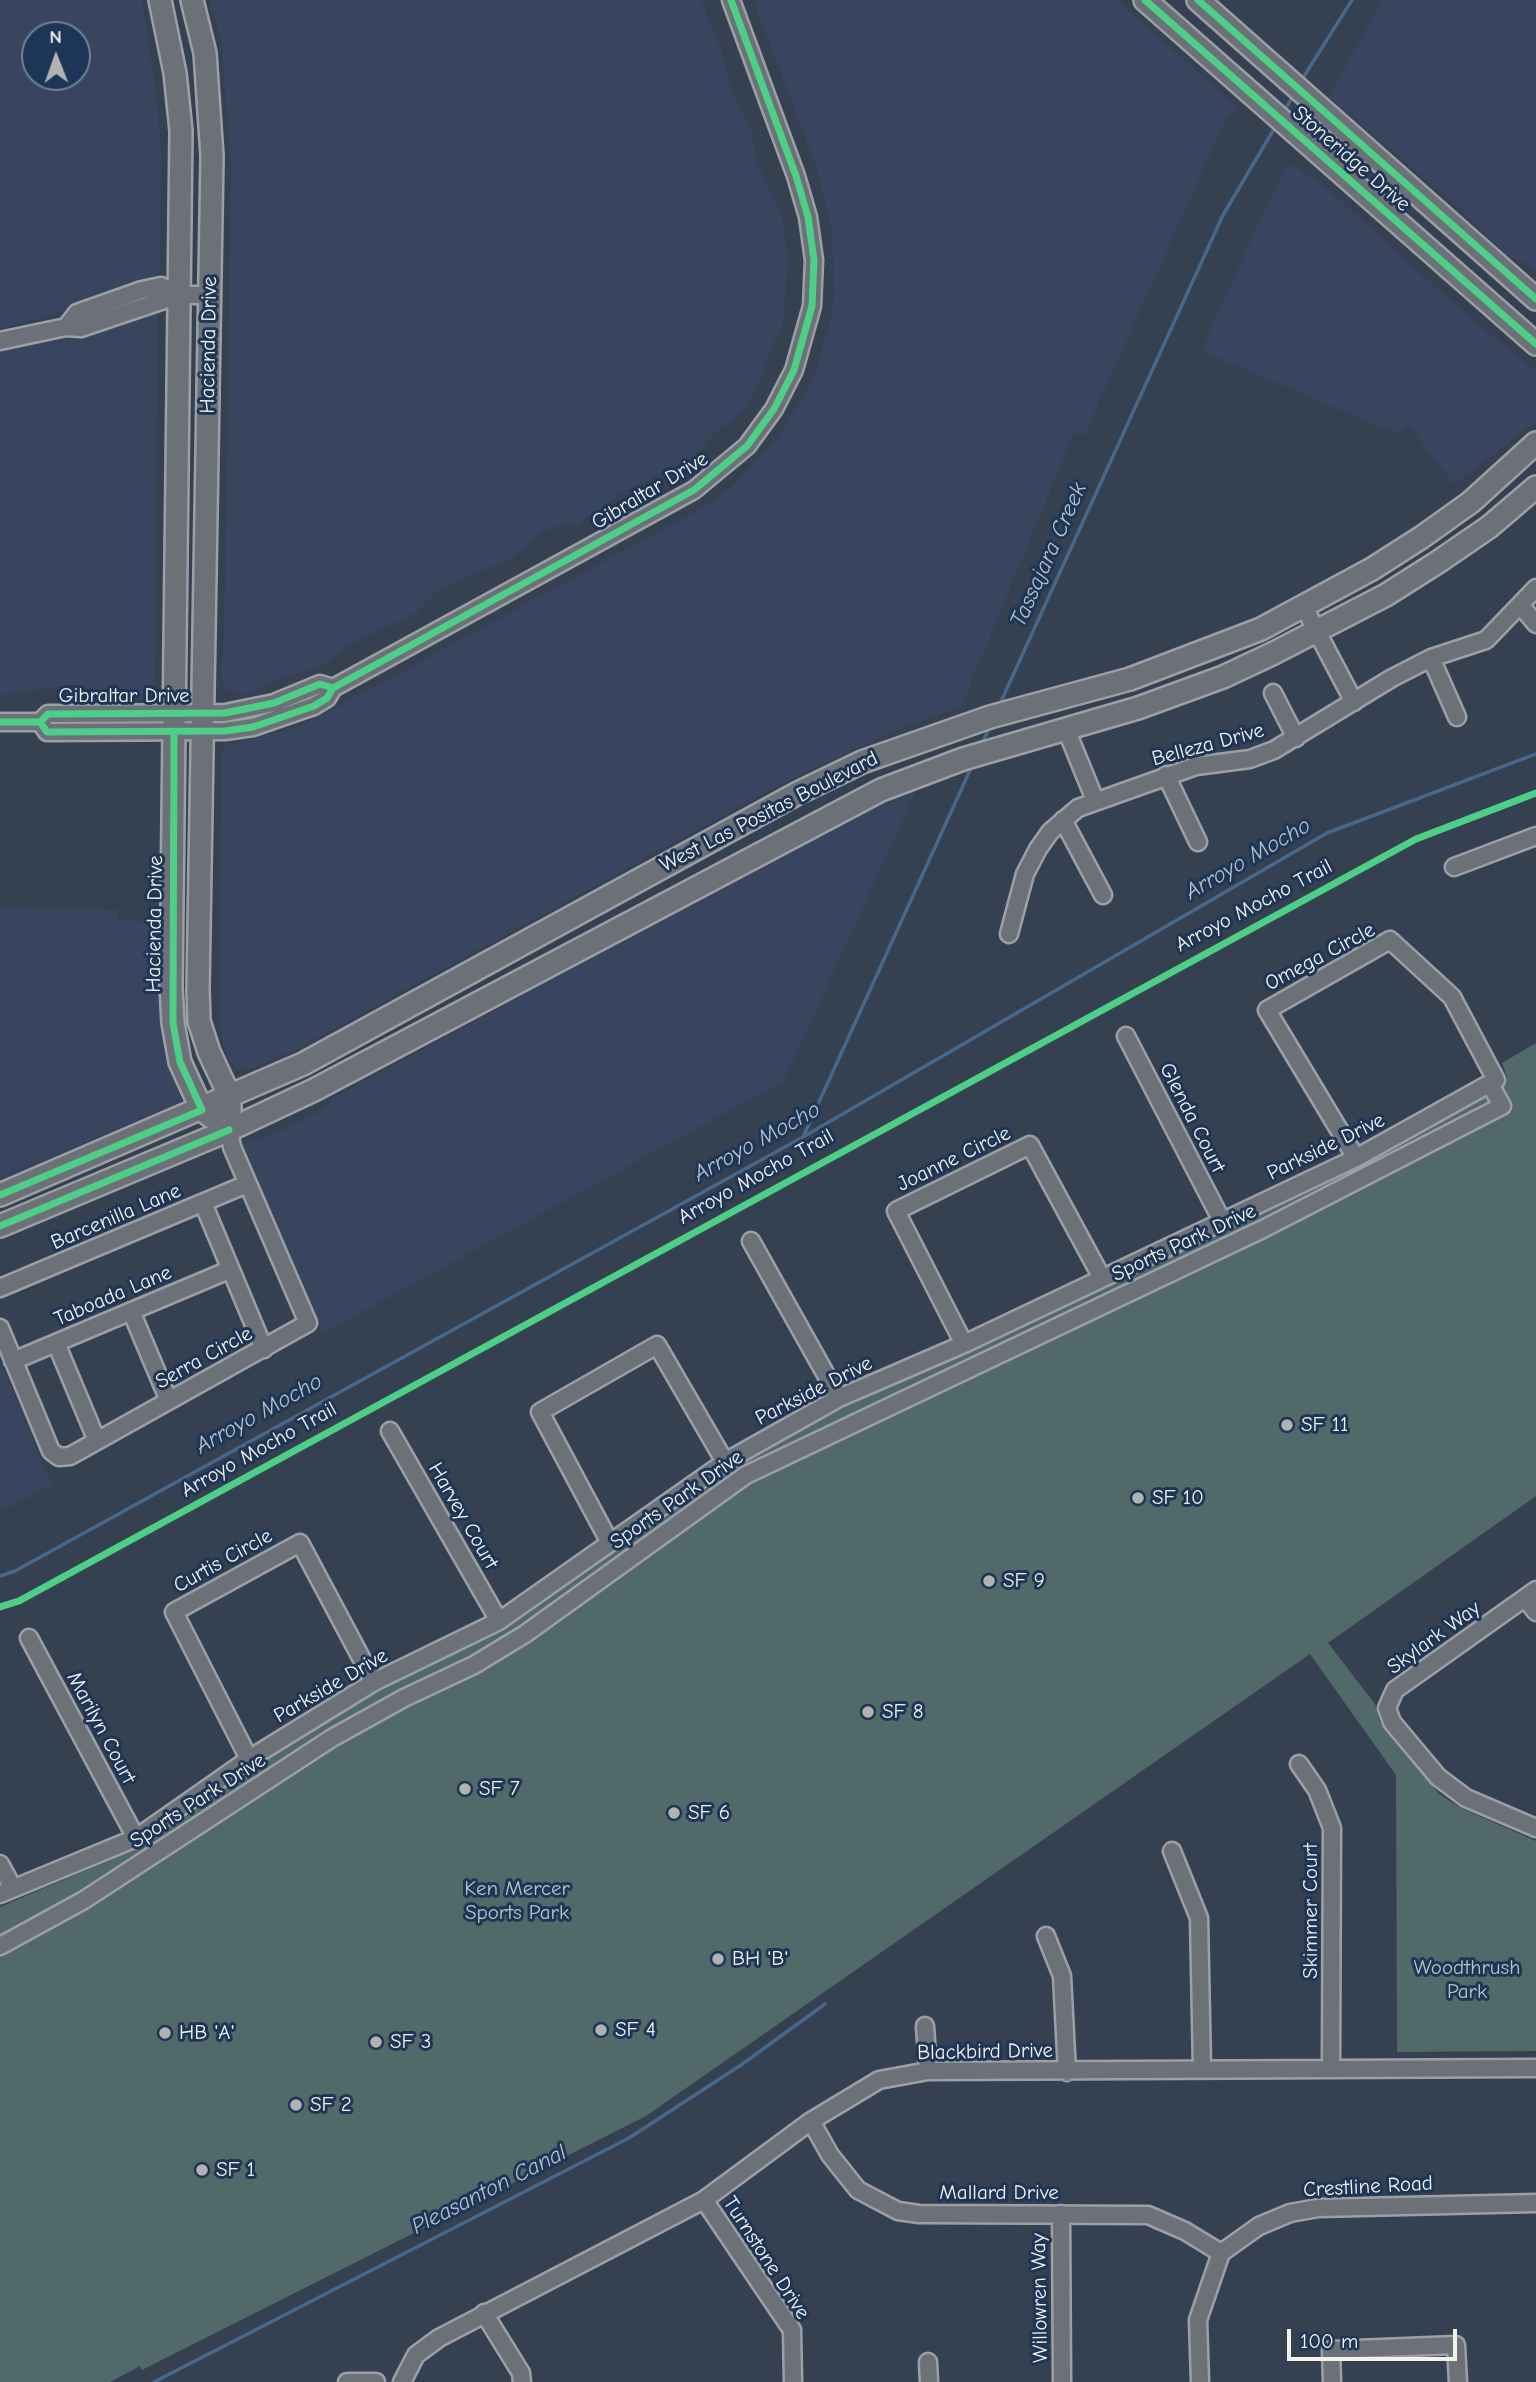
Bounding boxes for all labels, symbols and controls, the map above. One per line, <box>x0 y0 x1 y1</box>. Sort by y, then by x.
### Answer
north arrow <box>21 21 91 91</box>
text: N <box>49 26 62 48</box>
street label: Stoneridge Drive <box>1287 101 1415 217</box>
street label: Hacienda Drive <box>195 276 223 414</box>
street label: Gibraltar Drive <box>587 446 713 536</box>
water label: Tassajara Creek <box>1005 478 1093 632</box>
street label: Gibraltar Drive <box>58 683 190 709</box>
street label: Belleza Drive <box>1149 718 1267 772</box>
street label: West Las Positas Boulevard <box>656 746 882 878</box>
water label: Arroyo Mocho <box>1180 812 1316 906</box>
street label: Arroyo Mocho Trail <box>1171 854 1337 958</box>
street label: Hacienda Drive <box>141 855 169 993</box>
street label: Omega Circle <box>1261 917 1379 997</box>
street label: Glenda Court <box>1154 1059 1230 1177</box>
water label: Arroyo Mocho <box>689 1096 825 1188</box>
street label: Parkside Drive <box>1263 1108 1389 1186</box>
street label: Joanne Circle <box>893 1121 1015 1197</box>
street label: Arroyo Mocho Trail <box>674 1124 838 1230</box>
street label: Barcenilla Lane <box>47 1178 185 1256</box>
street label: Sports Park Drive <box>1108 1199 1260 1287</box>
street label: Taboada Lane <box>50 1260 176 1332</box>
street label: Serra Circle <box>151 1321 257 1395</box>
street label: Parkside Drive <box>751 1351 877 1431</box>
water label: Arroyo Mocho <box>191 1368 327 1460</box>
street label: Arroyo Mocho Trail <box>177 1397 341 1503</box>
place label: SF 11 <box>1301 1412 1348 1438</box>
marker: SF 11 <box>1279 1417 1295 1433</box>
street label: Sports Park Drive <box>606 1445 748 1555</box>
street label: Harvey Court <box>422 1458 504 1574</box>
place label: SF 10 <box>1152 1485 1204 1511</box>
marker: SF 10 <box>1130 1490 1146 1506</box>
street label: Curtis Circle <box>169 1524 277 1598</box>
place label: SF 9 <box>1003 1568 1045 1594</box>
marker: SF 9 <box>981 1573 997 1589</box>
street label: Skylark Way <box>1382 1596 1486 1680</box>
street label: Parkside Drive <box>269 1643 393 1729</box>
street label: Marilyn Court <box>61 1668 141 1788</box>
place label: SF 8 <box>882 1699 924 1725</box>
marker: SF 8 <box>860 1704 876 1720</box>
street label: Sports Park Drive <box>126 1748 270 1854</box>
place label: SF 7 <box>479 1776 520 1802</box>
marker: SF 7 <box>457 1781 473 1797</box>
place label: SF 6 <box>688 1800 730 1826</box>
marker: SF 6 <box>666 1805 682 1821</box>
street label: Skimmer Court <box>1298 1843 1324 1979</box>
park label: Ken Mercer Sports Park <box>464 1876 570 1926</box>
place label: BH 'B' <box>732 1946 788 1972</box>
marker: BH 'B' <box>710 1951 726 1967</box>
park label: Woodthrush Park <box>1413 1955 1521 2005</box>
place label: SF 4 <box>615 2017 656 2043</box>
place label: HB 'A' <box>179 2020 235 2046</box>
marker: SF 4 <box>593 2022 609 2038</box>
marker: HB 'A' <box>157 2025 173 2041</box>
place label: SF 3 <box>390 2029 431 2055</box>
marker: SF 3 <box>368 2034 384 2050</box>
street label: Blackbird Drive <box>917 2038 1053 2066</box>
place label: SF 2 <box>310 2092 352 2118</box>
marker: SF 2 <box>288 2097 304 2113</box>
water label: Pleasanton Canal <box>407 2139 571 2241</box>
place label: SF 1 <box>216 2157 255 2183</box>
marker: SF 1 <box>194 2162 210 2178</box>
street label: Crestline Road <box>1302 2171 1434 2203</box>
street label: Mallard Drive <box>939 2180 1059 2206</box>
street label: Turnstone Drive <box>717 2192 815 2324</box>
street label: Willowren Way <box>1026 2233 1054 2363</box>
scale bar <box>1291 2316 1461 2360</box>
text: 100 m <box>1300 2329 1358 2353</box>

